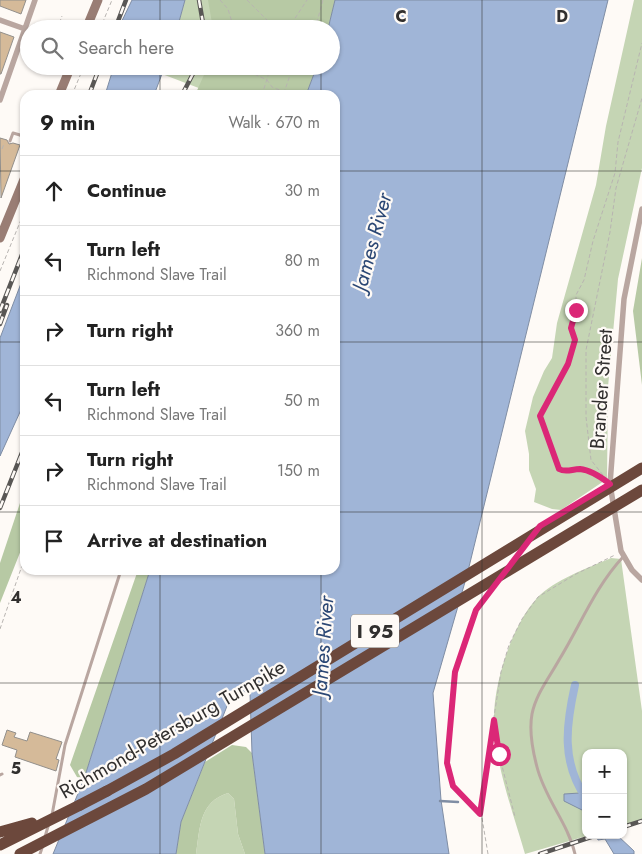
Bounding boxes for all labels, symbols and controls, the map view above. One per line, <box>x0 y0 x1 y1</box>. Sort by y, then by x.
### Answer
text: C <box>395 5 407 28</box>
text: D <box>556 5 568 28</box>
search box <box>20 20 340 75</box>
icon: search <box>38 34 66 62</box>
text: Search here <box>78 34 174 61</box>
text: 9 min <box>40 108 95 138</box>
text: Walk · 670 m <box>228 111 320 134</box>
icon: ahead <box>40 177 68 205</box>
text: Continue <box>87 177 166 204</box>
text: 30 m <box>284 179 320 202</box>
water label: James River <box>343 189 400 298</box>
text: Turn left <box>87 236 160 263</box>
icon: left <box>40 247 68 275</box>
text: 80 m <box>284 249 320 272</box>
text: Richmond Slave Trail <box>87 263 227 286</box>
route end <box>565 299 588 322</box>
icon: right <box>40 317 68 345</box>
text: Turn right <box>87 317 173 344</box>
text: 360 m <box>275 319 320 342</box>
street label: Brander Street <box>583 328 620 450</box>
text: Turn left <box>87 376 160 403</box>
icon: left <box>40 387 68 415</box>
text: 50 m <box>284 389 320 412</box>
text: Richmond Slave Trail <box>87 403 227 426</box>
text: Turn right <box>87 446 173 473</box>
icon: right <box>40 457 68 485</box>
text: 150 m <box>277 459 320 482</box>
text: Richmond Slave Trail <box>87 473 227 496</box>
icon: arrive <box>40 527 68 555</box>
text: Arrive at destination <box>87 527 267 554</box>
text: 4 <box>10 586 22 609</box>
water label: James River <box>304 594 342 701</box>
road number: I 95 <box>351 614 399 648</box>
street label: Richmond-Petersburg Turnpike <box>54 653 291 806</box>
route start <box>488 743 511 766</box>
map controls <box>582 749 627 839</box>
button: + <box>582 749 627 794</box>
text: 5 <box>11 757 21 780</box>
button: − <box>582 794 627 839</box>

